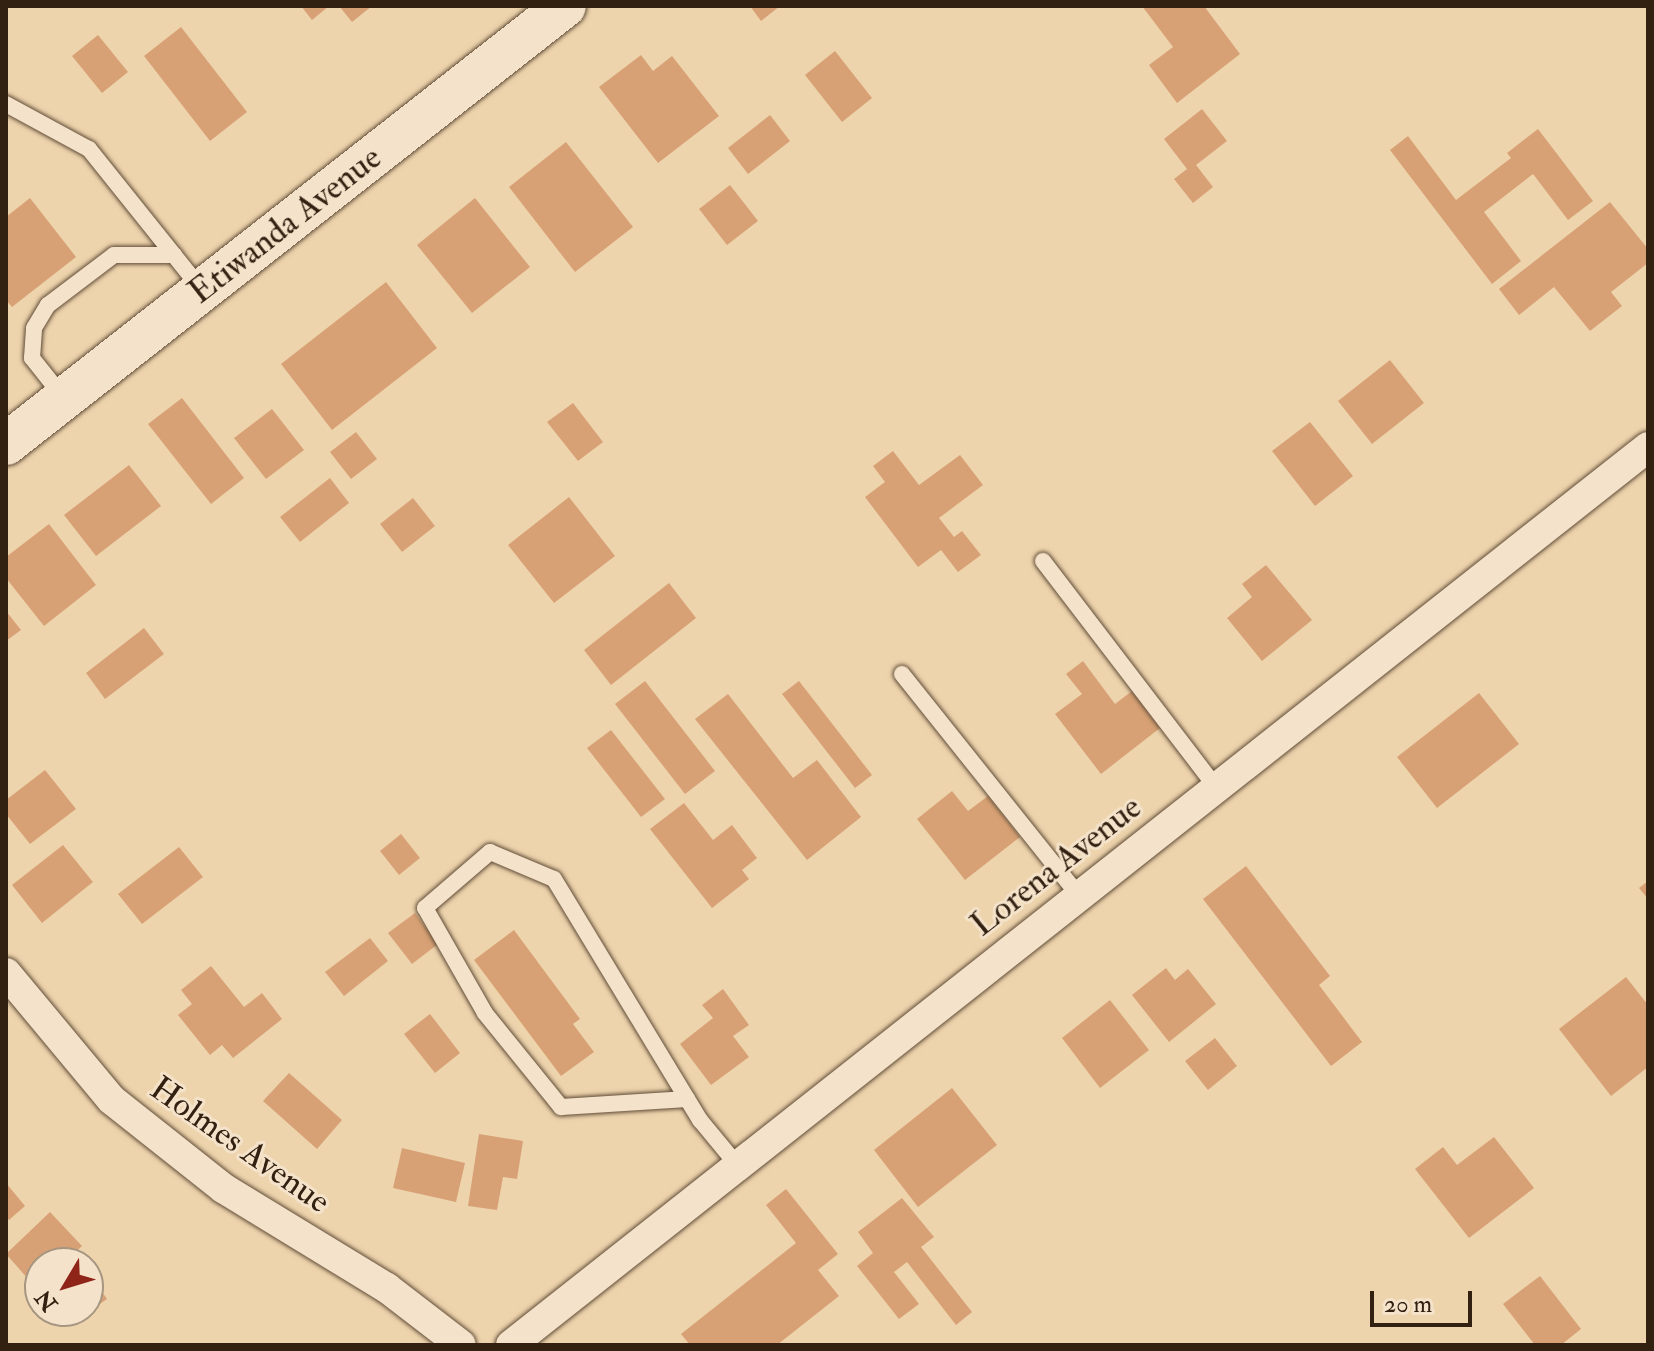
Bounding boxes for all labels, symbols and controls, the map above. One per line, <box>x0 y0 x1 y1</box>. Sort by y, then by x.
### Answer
street label: Etiwanda Avenue <box>181 137 389 313</box>
street label: Lorena Avenue <box>963 787 1149 945</box>
street label: Holmes Avenue <box>142 1068 338 1222</box>
north arrow <box>24 1247 104 1327</box>
scale bar <box>1374 1275 1476 1325</box>
text: N <box>30 1284 64 1317</box>
text: 20 m <box>1384 1289 1432 1320</box>

